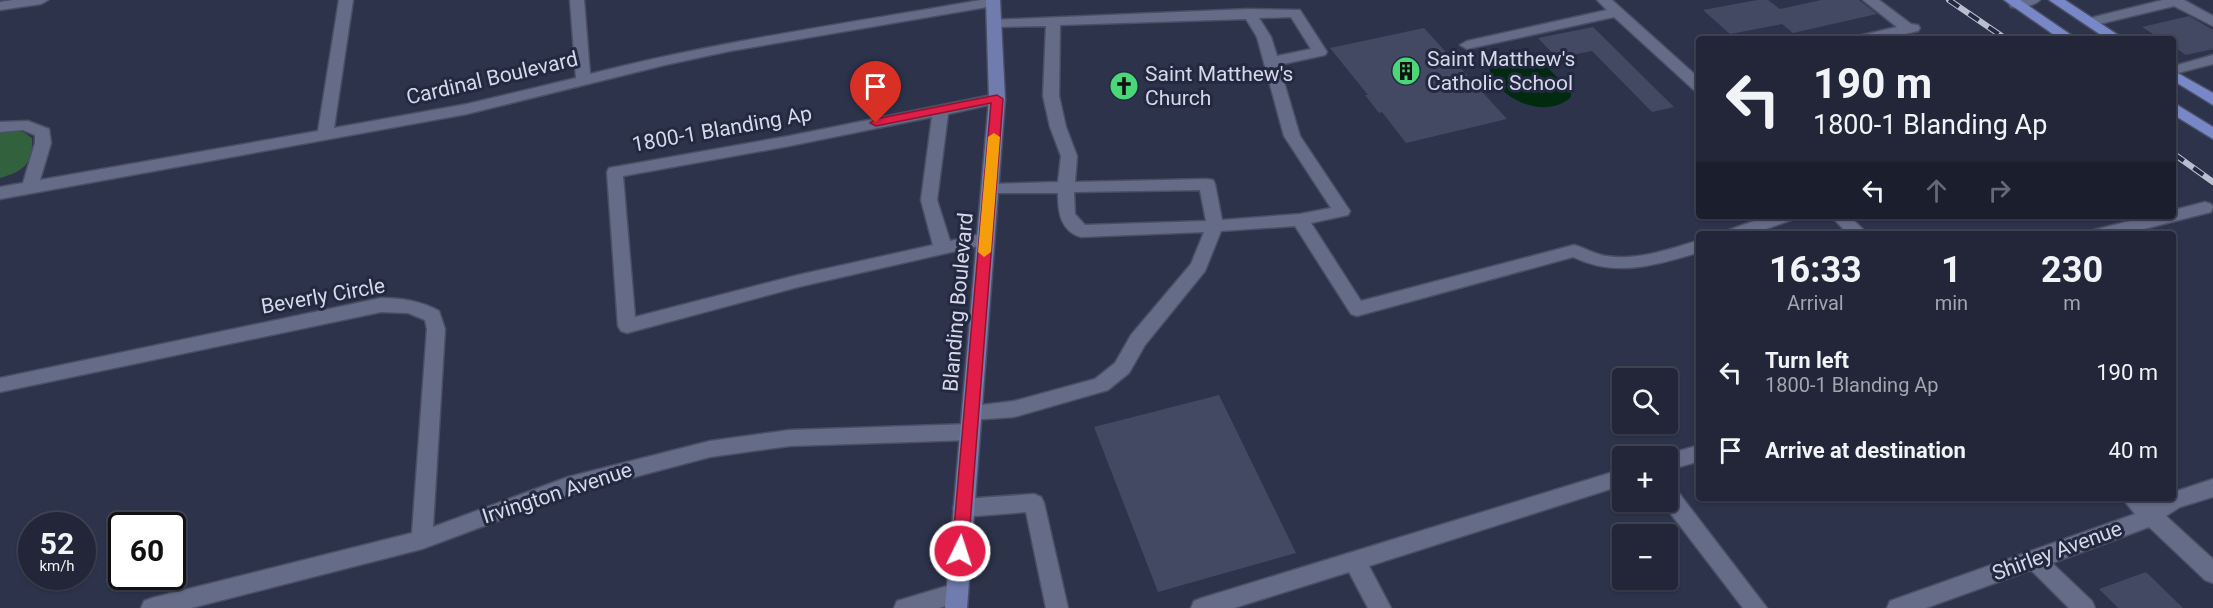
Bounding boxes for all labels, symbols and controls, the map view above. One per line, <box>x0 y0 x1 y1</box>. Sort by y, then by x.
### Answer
street label: Cardinal Boulevard <box>404 47 580 109</box>
place label: Saint Matthew's Catholic School <box>1427 47 1575 95</box>
building icon: Saint Matthew's Catholic School <box>1390 55 1422 87</box>
text: 190 m <box>1813 59 1932 108</box>
icon: left <box>1714 60 1792 138</box>
pin <box>850 61 901 123</box>
place label: Saint Matthew's Church <box>1145 62 1293 110</box>
icon: arrive <box>859 70 892 103</box>
church icon: Saint Matthew's Church <box>1108 70 1140 102</box>
street label: 1800-1 Blanding Ap <box>630 101 814 157</box>
text: 1800-1 Blanding Ap <box>1813 109 2047 141</box>
icon: left <box>1857 174 1890 207</box>
icon: ahead <box>1920 174 1953 207</box>
icon: right <box>1983 174 2016 207</box>
street label: Blanding Boulevard <box>938 211 978 393</box>
text: 16:33 <box>1769 249 1862 291</box>
text: 1 <box>1941 249 1962 291</box>
text: 230 <box>2041 249 2103 291</box>
street label: Beverly Circle <box>259 273 387 319</box>
text: Arrival <box>1787 291 1844 315</box>
text: min <box>1935 291 1968 315</box>
text: m <box>2063 291 2081 315</box>
text: Turn left <box>1765 348 1849 373</box>
icon: left <box>1714 356 1747 389</box>
text: 190 m <box>2096 360 2158 385</box>
map controls <box>1612 368 1678 590</box>
button: search <box>1612 368 1678 434</box>
text: 1800-1 Blanding Ap <box>1765 373 1939 397</box>
icon: arrive <box>1714 434 1747 467</box>
text: Arrive at destination <box>1765 438 1966 463</box>
text: 40 m <box>2109 438 2158 463</box>
button: + <box>1612 446 1678 512</box>
street label: Irvington Avenue <box>479 458 635 528</box>
speed limit sign: 60 <box>108 512 186 590</box>
street label: Shirley Avenue <box>1989 516 2125 586</box>
position arrow <box>928 519 992 583</box>
button: − <box>1612 524 1678 590</box>
text: 52 <box>40 526 74 561</box>
text: km/h <box>39 557 75 575</box>

